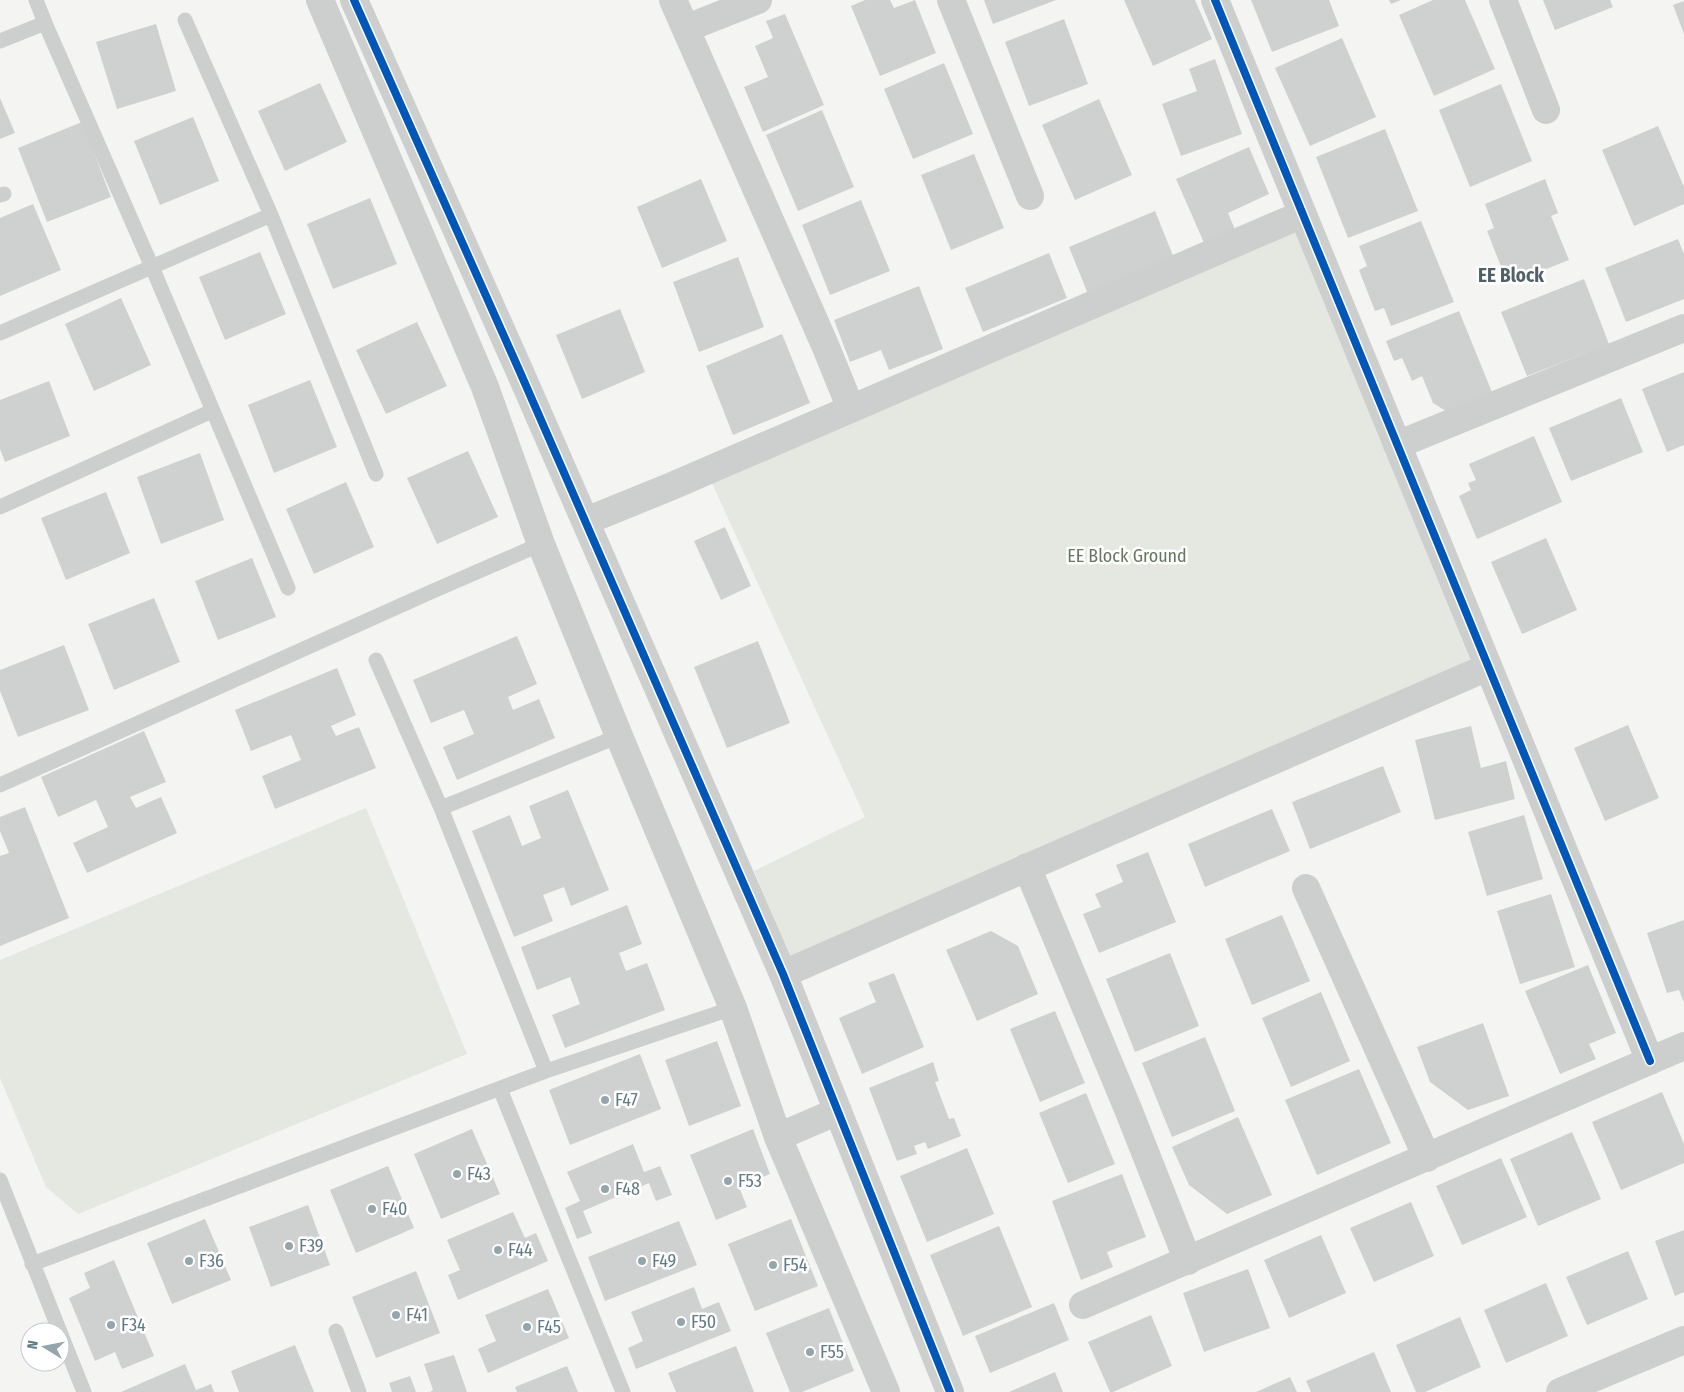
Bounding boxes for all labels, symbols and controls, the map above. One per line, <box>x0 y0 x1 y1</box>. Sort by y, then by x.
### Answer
district label: EE Block <box>1478 264 1544 287</box>
park label: EE Block Ground <box>1067 545 1187 567</box>
place label: F47 <box>615 1089 638 1111</box>
marker: F47 <box>599 1094 611 1106</box>
place label: F43 <box>467 1163 491 1185</box>
marker: F43 <box>451 1168 463 1180</box>
place label: F53 <box>738 1170 762 1192</box>
marker: F53 <box>722 1175 734 1187</box>
place label: F48 <box>615 1178 640 1200</box>
marker: F48 <box>599 1183 611 1195</box>
place label: F40 <box>382 1198 407 1220</box>
marker: F40 <box>366 1203 378 1215</box>
place label: F39 <box>299 1235 324 1257</box>
place label: F44 <box>508 1239 533 1261</box>
marker: F39 <box>283 1240 295 1252</box>
marker: F44 <box>492 1244 504 1256</box>
place label: F36 <box>199 1250 224 1272</box>
place label: F49 <box>652 1250 676 1272</box>
place label: F54 <box>783 1254 808 1276</box>
marker: F36 <box>183 1255 195 1267</box>
marker: F49 <box>636 1255 648 1267</box>
marker: F54 <box>767 1259 779 1271</box>
place label: F41 <box>406 1304 428 1326</box>
marker: F41 <box>390 1309 402 1321</box>
place label: F50 <box>691 1311 716 1333</box>
place label: F34 <box>121 1314 146 1336</box>
place label: F45 <box>537 1316 561 1338</box>
marker: F50 <box>675 1316 687 1328</box>
marker: F34 <box>105 1319 117 1331</box>
marker: F45 <box>521 1321 533 1333</box>
north arrow <box>20 1322 70 1372</box>
text: N <box>24 1339 42 1350</box>
place label: F55 <box>820 1341 844 1363</box>
marker: F55 <box>804 1346 816 1358</box>

